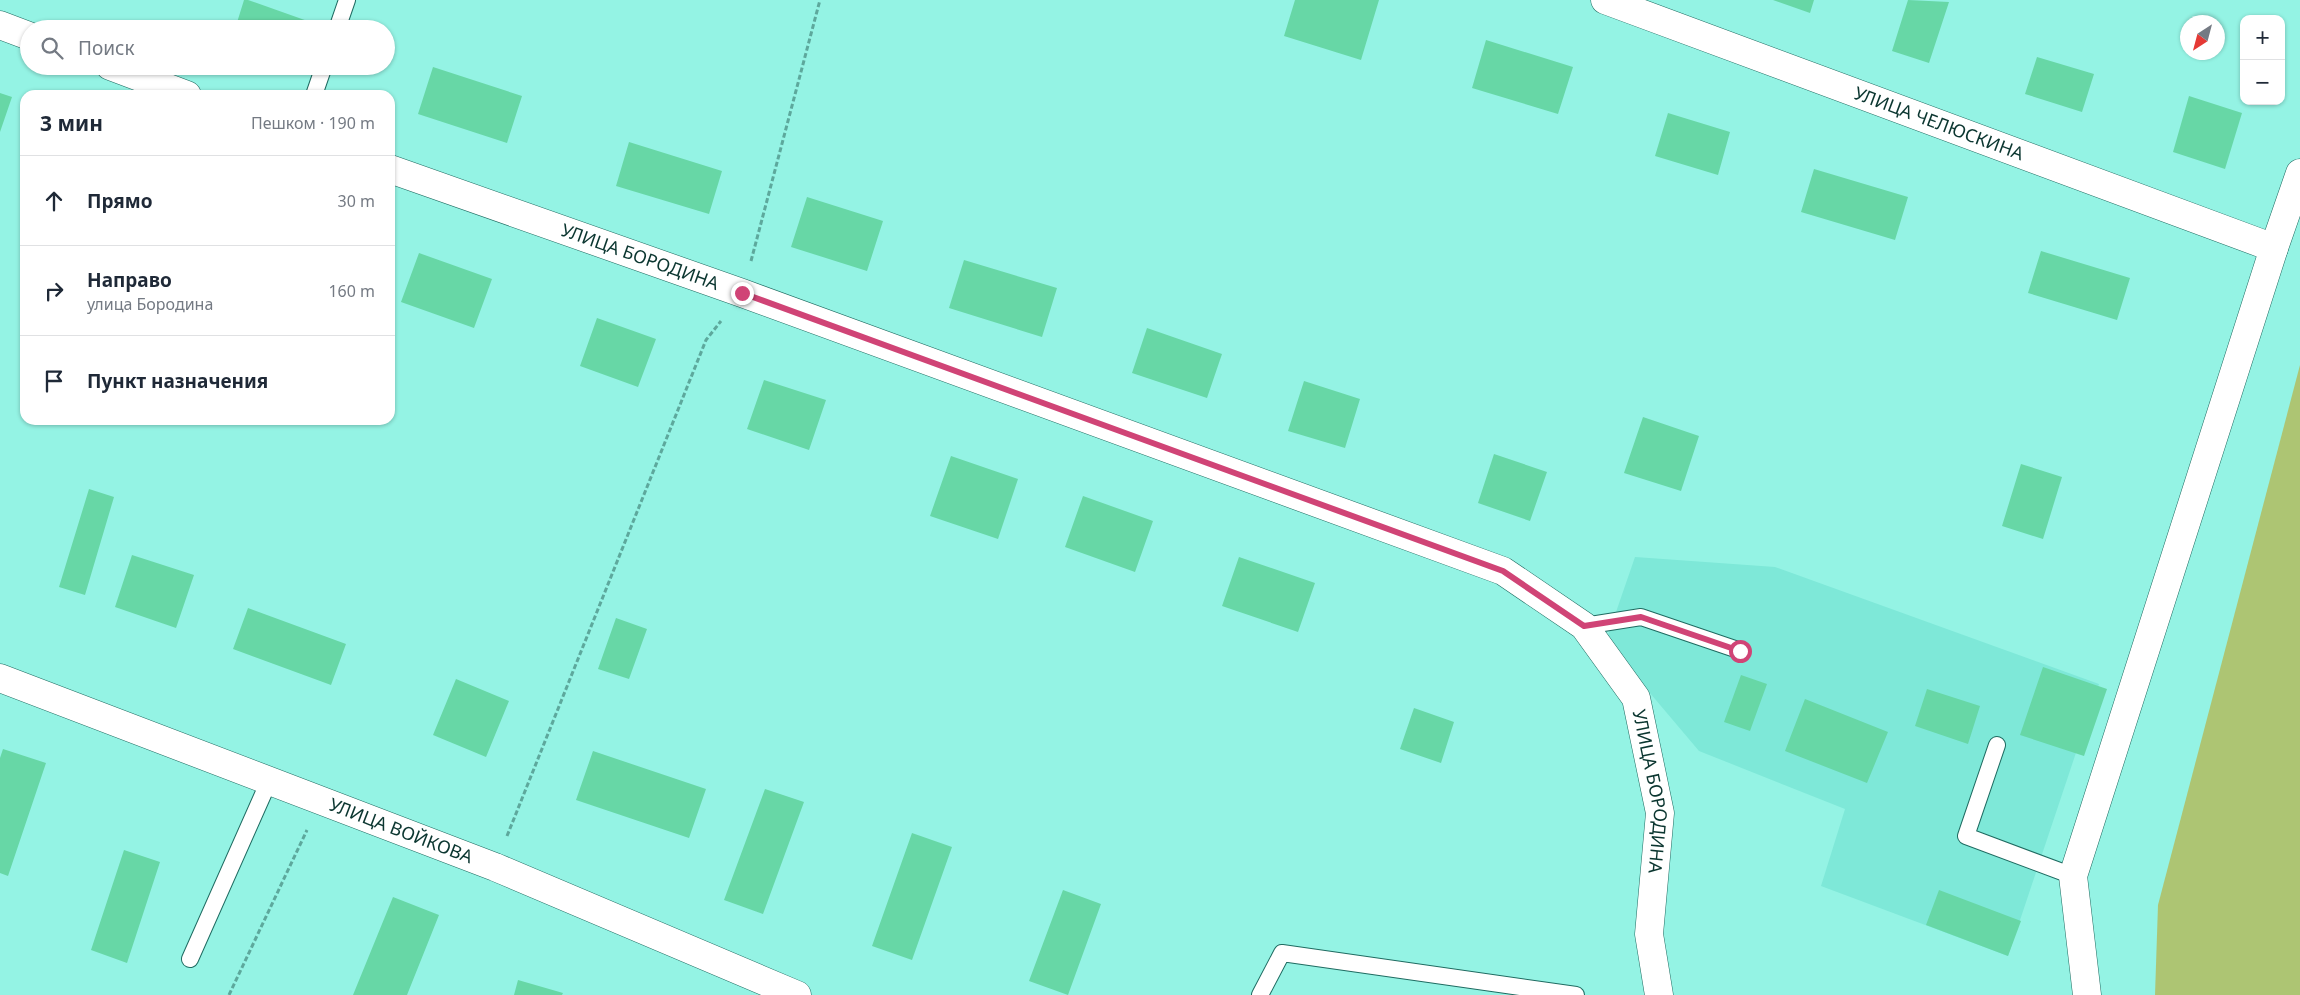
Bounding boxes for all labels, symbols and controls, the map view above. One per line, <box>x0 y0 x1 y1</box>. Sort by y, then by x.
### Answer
north arrow <box>2180 15 2225 60</box>
map controls <box>2240 15 2285 105</box>
button: + <box>2240 15 2285 60</box>
search box <box>20 20 395 75</box>
icon: search <box>38 34 66 62</box>
text: Поиск <box>78 35 134 61</box>
button: − <box>2240 60 2285 105</box>
street label: УЛИЦА ЧЕЛЮСКИНА <box>1851 80 2028 165</box>
text: 3 мин <box>40 109 103 137</box>
text: Пешком · 190 m <box>251 112 375 134</box>
icon: ahead <box>40 187 68 215</box>
text: Прямо <box>87 188 153 214</box>
text: 30 m <box>338 190 375 212</box>
street label: УЛИЦА БОРОДИНА <box>558 217 723 295</box>
text: Направо <box>87 267 172 293</box>
icon: right <box>40 277 68 305</box>
text: 160 m <box>328 280 375 302</box>
route end <box>731 282 754 305</box>
text: улица Бородина <box>87 293 213 315</box>
icon: arrive <box>40 367 68 395</box>
text: Пункт назначения <box>87 368 268 394</box>
route start <box>1729 640 1752 663</box>
street label: УЛИЦА БОРОДИНА <box>1628 707 1673 875</box>
street label: УЛИЦА ВОЙКОВА <box>326 792 477 869</box>

